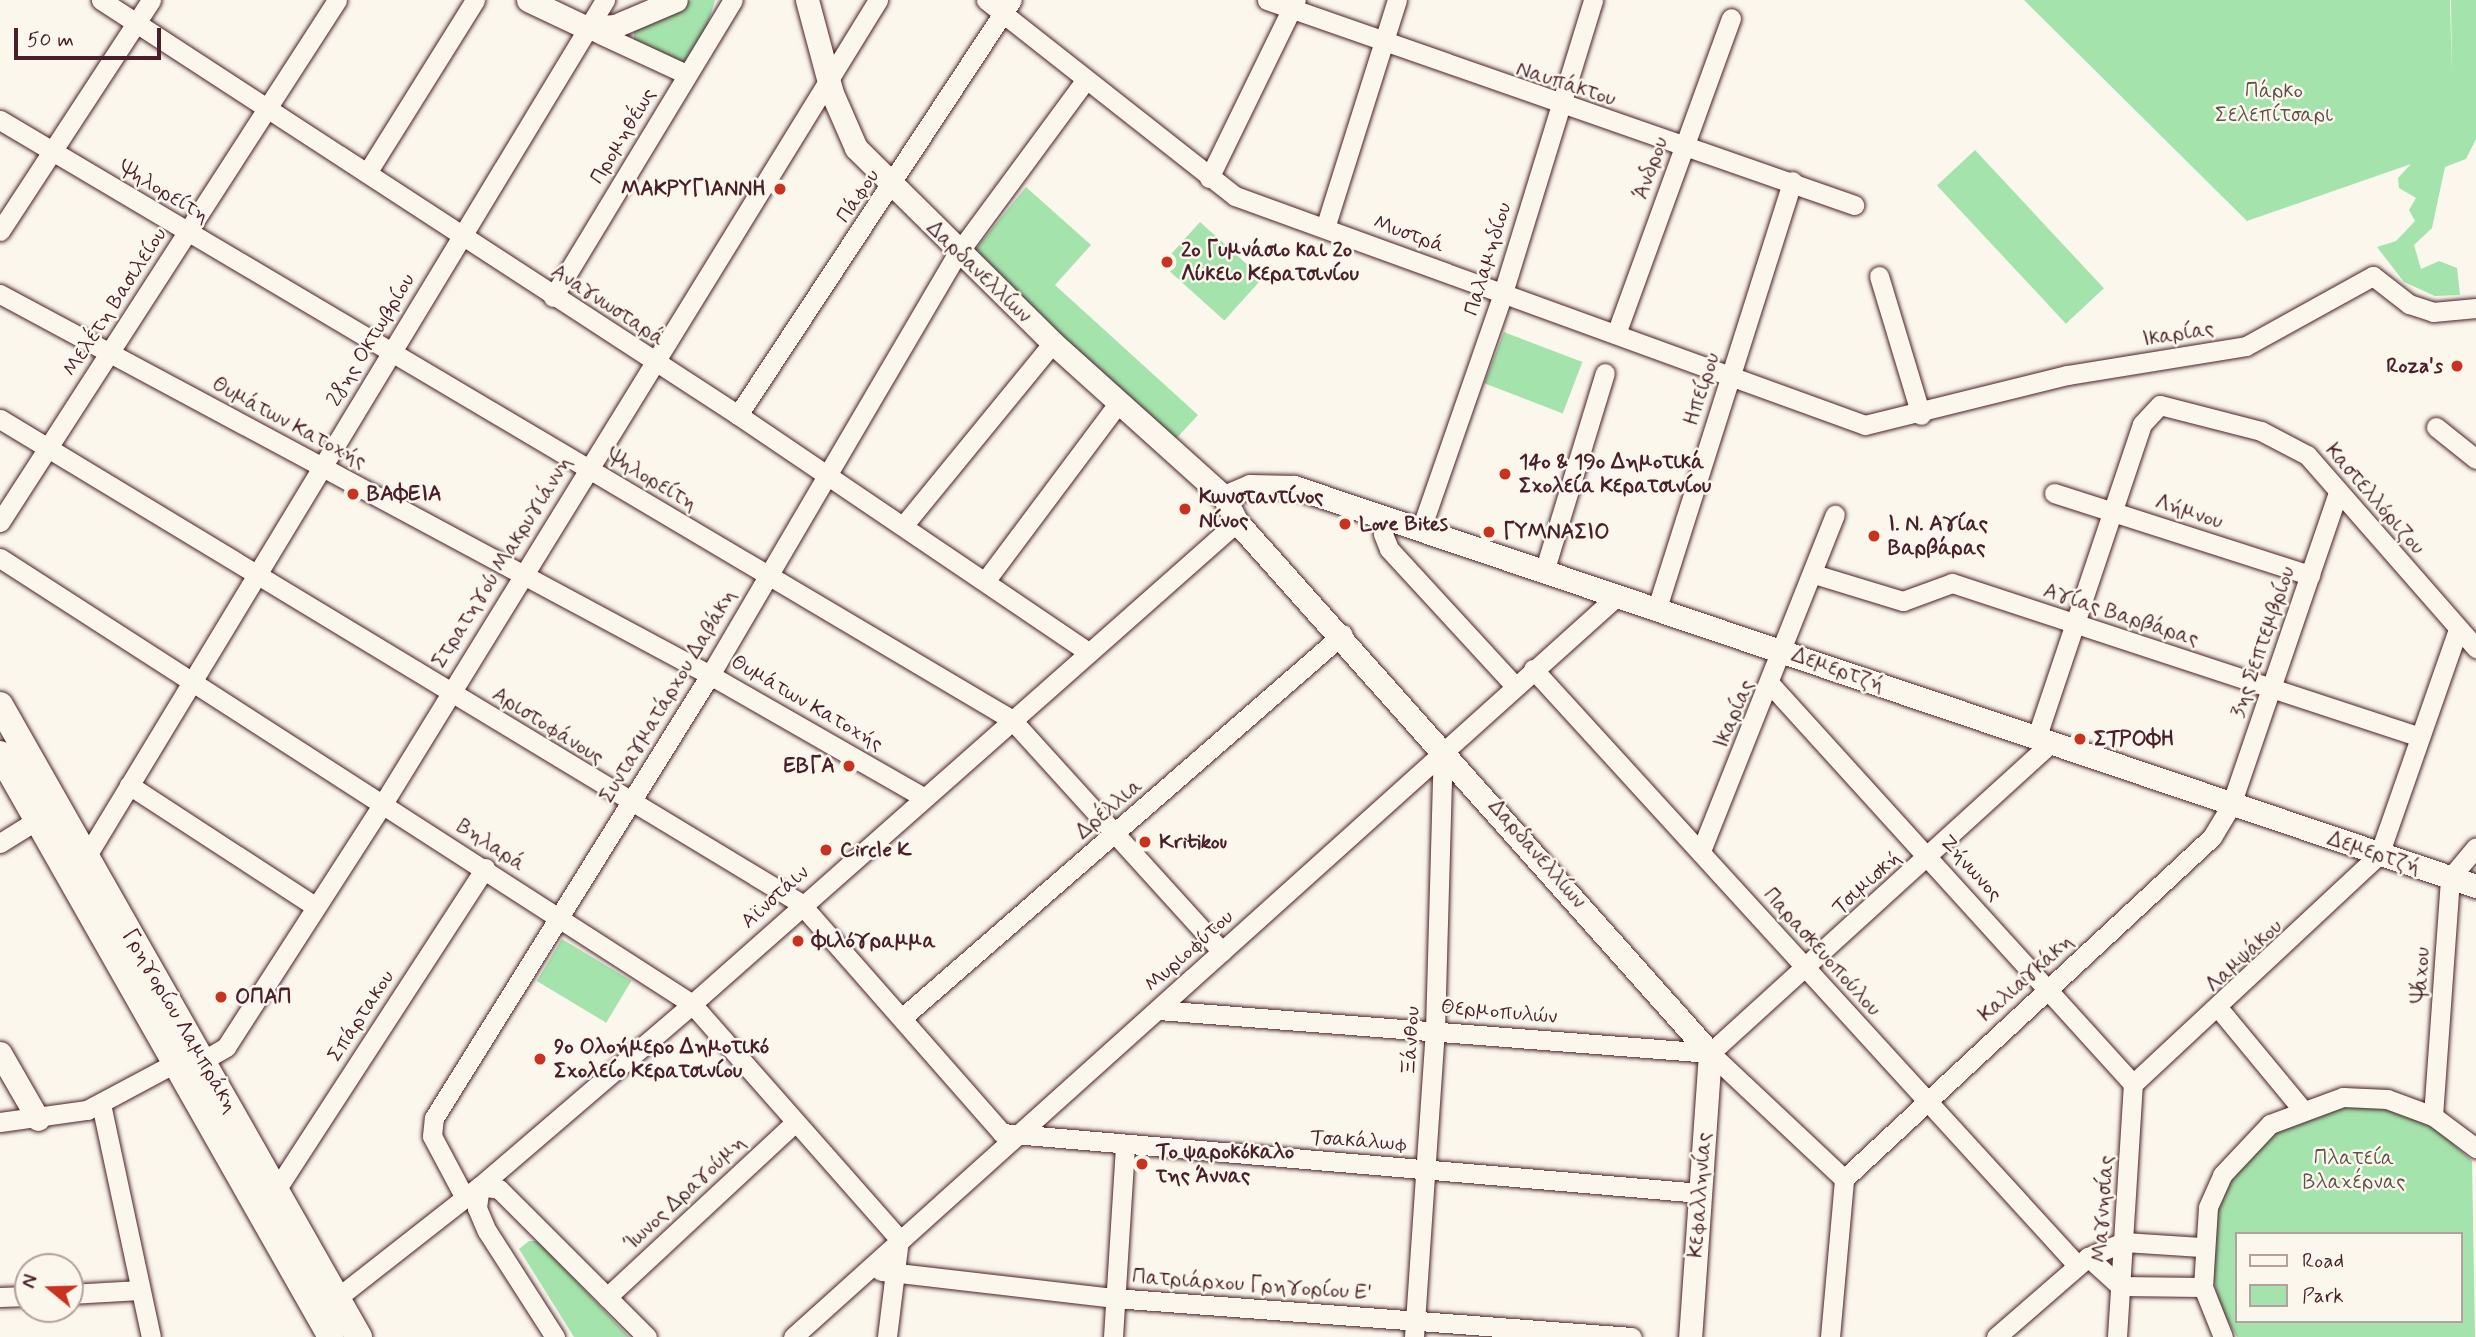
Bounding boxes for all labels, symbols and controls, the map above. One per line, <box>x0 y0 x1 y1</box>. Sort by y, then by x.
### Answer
scale bar <box>18 14 164 58</box>
text: 50 m <box>27 26 74 54</box>
street label: Ναυπάκτου <box>1513 56 1619 112</box>
park label: Πάρκο Σελεπίτσαρι <box>2215 78 2333 128</box>
street label: Προμηθέως <box>584 83 662 189</box>
street label: Άνδρου <box>1628 133 1674 203</box>
street label: Ψηλορείτη <box>114 155 214 229</box>
street label: Πάφου <box>831 164 885 228</box>
place label: ΜΑΚΡΥΓΙΑΝΝΗ <box>621 176 766 202</box>
marker: ΜΑΚΡΥΓΙΑΝΝΗ <box>772 181 788 197</box>
street label: Παλαμηδίου <box>1459 199 1517 319</box>
street label: Μυστρά <box>1370 210 1448 258</box>
street label: Δαρδανελλίων <box>921 216 1037 328</box>
street label: Μελέτη Βασιλείου <box>58 223 172 381</box>
place label: 2ο Γυμνάσιο και 2ο Λύκειο Κερατσινίου <box>1181 237 1359 287</box>
marker: 2ο Γυμνάσιο και 2ο Λύκειο Κερατσινίου <box>1159 254 1175 270</box>
street label: Αναγνωσταρά <box>546 259 670 351</box>
street label: 28ης Οκτωβρίου <box>321 269 421 411</box>
street label: Ικαρίας <box>2140 316 2216 352</box>
street label: Ηπείρου <box>1678 349 1726 429</box>
place label: Roza's <box>2386 353 2443 379</box>
marker: Roza's <box>2449 358 2465 374</box>
street label: Θυμάτων Κατοχής <box>207 372 371 474</box>
street label: Καστελλόριζου <box>2320 438 2430 560</box>
street label: Ψηλορείτη <box>602 443 702 517</box>
place label: 14ο & 19ο Δημοτικά Σχολεία Κερατσινίου <box>1519 449 1711 499</box>
street label: Στρατηγού Μακρυγιάννη <box>426 451 578 673</box>
marker: 14ο & 19ο Δημοτικά Σχολεία Κερατσινίου <box>1497 466 1513 482</box>
place label: ΒΑΦΕΙΑ <box>367 481 442 507</box>
place label: Κωνσταντίνος Νίνος <box>1199 484 1324 534</box>
marker: ΒΑΦΕΙΑ <box>345 486 361 502</box>
street label: Λήμνου <box>2152 489 2226 535</box>
marker: Κωνσταντίνος Νίνος <box>1177 501 1193 517</box>
place label: Love Bites <box>1359 511 1448 537</box>
place label: Ι. Ν. Αγίας Βαρβάρας <box>1888 511 1988 561</box>
marker: Love Bites <box>1337 516 1353 532</box>
place label: ΓΥΜΝΑΣΙΟ <box>1503 519 1610 545</box>
marker: ΓΥΜΝΑΣΙΟ <box>1481 524 1497 540</box>
marker: Ι. Ν. Αγίας Βαρβάρας <box>1866 528 1882 544</box>
street label: 3ης Σεπτεμβρίου <box>2225 563 2301 721</box>
street label: Αγίας Βαρβάρας <box>2040 578 2202 652</box>
street label: Συνταγματάρχου Δαβάκη <box>594 585 742 807</box>
street label: Δεμερτζή <box>1788 642 1888 698</box>
street label: Θυμάτων Κατοχής <box>726 649 888 757</box>
street label: Ικαρίας <box>1708 676 1760 752</box>
street label: Αριστοφάνους <box>488 682 608 770</box>
place label: ΣΤΡΟΦΗ <box>2094 726 2175 752</box>
marker: ΣΤΡΟΦΗ <box>2072 731 2088 747</box>
place label: ΕΒΓΑ <box>784 753 835 779</box>
marker: ΕΒΓΑ <box>841 758 857 774</box>
street label: Δρέλλια <box>1071 773 1147 845</box>
street label: Δαρδανελλίων <box>1483 794 1591 914</box>
street label: Βηλαρά <box>452 814 530 876</box>
street label: Δεμερτζή <box>2324 826 2424 880</box>
place label: Kritikou <box>1159 829 1227 855</box>
street label: Ζήνωνος <box>1935 830 2007 906</box>
marker: Kritikou <box>1137 834 1153 850</box>
place label: Circle K <box>840 837 912 863</box>
marker: Circle K <box>818 842 834 858</box>
street label: Τσιμισκή <box>1827 846 1907 920</box>
street label: Αϊνστάιν <box>736 860 814 934</box>
street label: Παρασκευοπούλου <box>1758 883 1886 1021</box>
street label: Μυριοφύτου <box>1139 904 1239 998</box>
street label: Λαμψάκου <box>2200 914 2288 998</box>
street label: Γρηγορίου Λαμπράκη <box>117 924 243 1118</box>
place label: Φιλόγραμμα <box>812 928 936 954</box>
street label: Καλιαγκάκη <box>1973 929 2079 1027</box>
marker: Φιλόγραμμα <box>790 933 806 949</box>
street label: Ψάχου <box>2406 946 2436 1004</box>
street label: Σπάρτακου <box>322 966 400 1066</box>
place label: ΟΠΑΠ <box>235 984 291 1010</box>
marker: ΟΠΑΠ <box>213 989 229 1005</box>
street label: Θερμοπυλών <box>1440 994 1558 1030</box>
street label: Ξάνθου <box>1397 1006 1425 1076</box>
place label: 9ο Ολοήμερο Δημοτικό Σχολείο Κερατσινίου <box>554 1034 769 1084</box>
marker: 9ο Ολοήμερο Δημοτικό Σχολείο Κερατσινίου <box>532 1051 548 1067</box>
street label: Τσακάλωφ <box>1309 1125 1409 1157</box>
street label: Ίωνος Δραγούμη <box>619 1130 751 1256</box>
street label: Κεφαλληνίας <box>1683 1131 1717 1259</box>
place label: Το ψαροκόκαλο της Άννας <box>1156 1139 1294 1189</box>
park label: Πλατεία Βλαχέρνας <box>2303 1145 2405 1195</box>
street label: Μαγνησίας <box>2087 1155 2119 1263</box>
marker: Το ψαροκόκαλο της Άννας <box>1134 1156 1150 1172</box>
legend <box>2234 1232 2462 1323</box>
text: Road <box>2302 1247 2344 1275</box>
north arrow <box>14 1253 84 1323</box>
street label: Πατριάρχου Γρηγορίου Ε' <box>1131 1264 1373 1306</box>
text: N <box>17 1272 44 1292</box>
text: Park <box>2302 1282 2344 1310</box>

